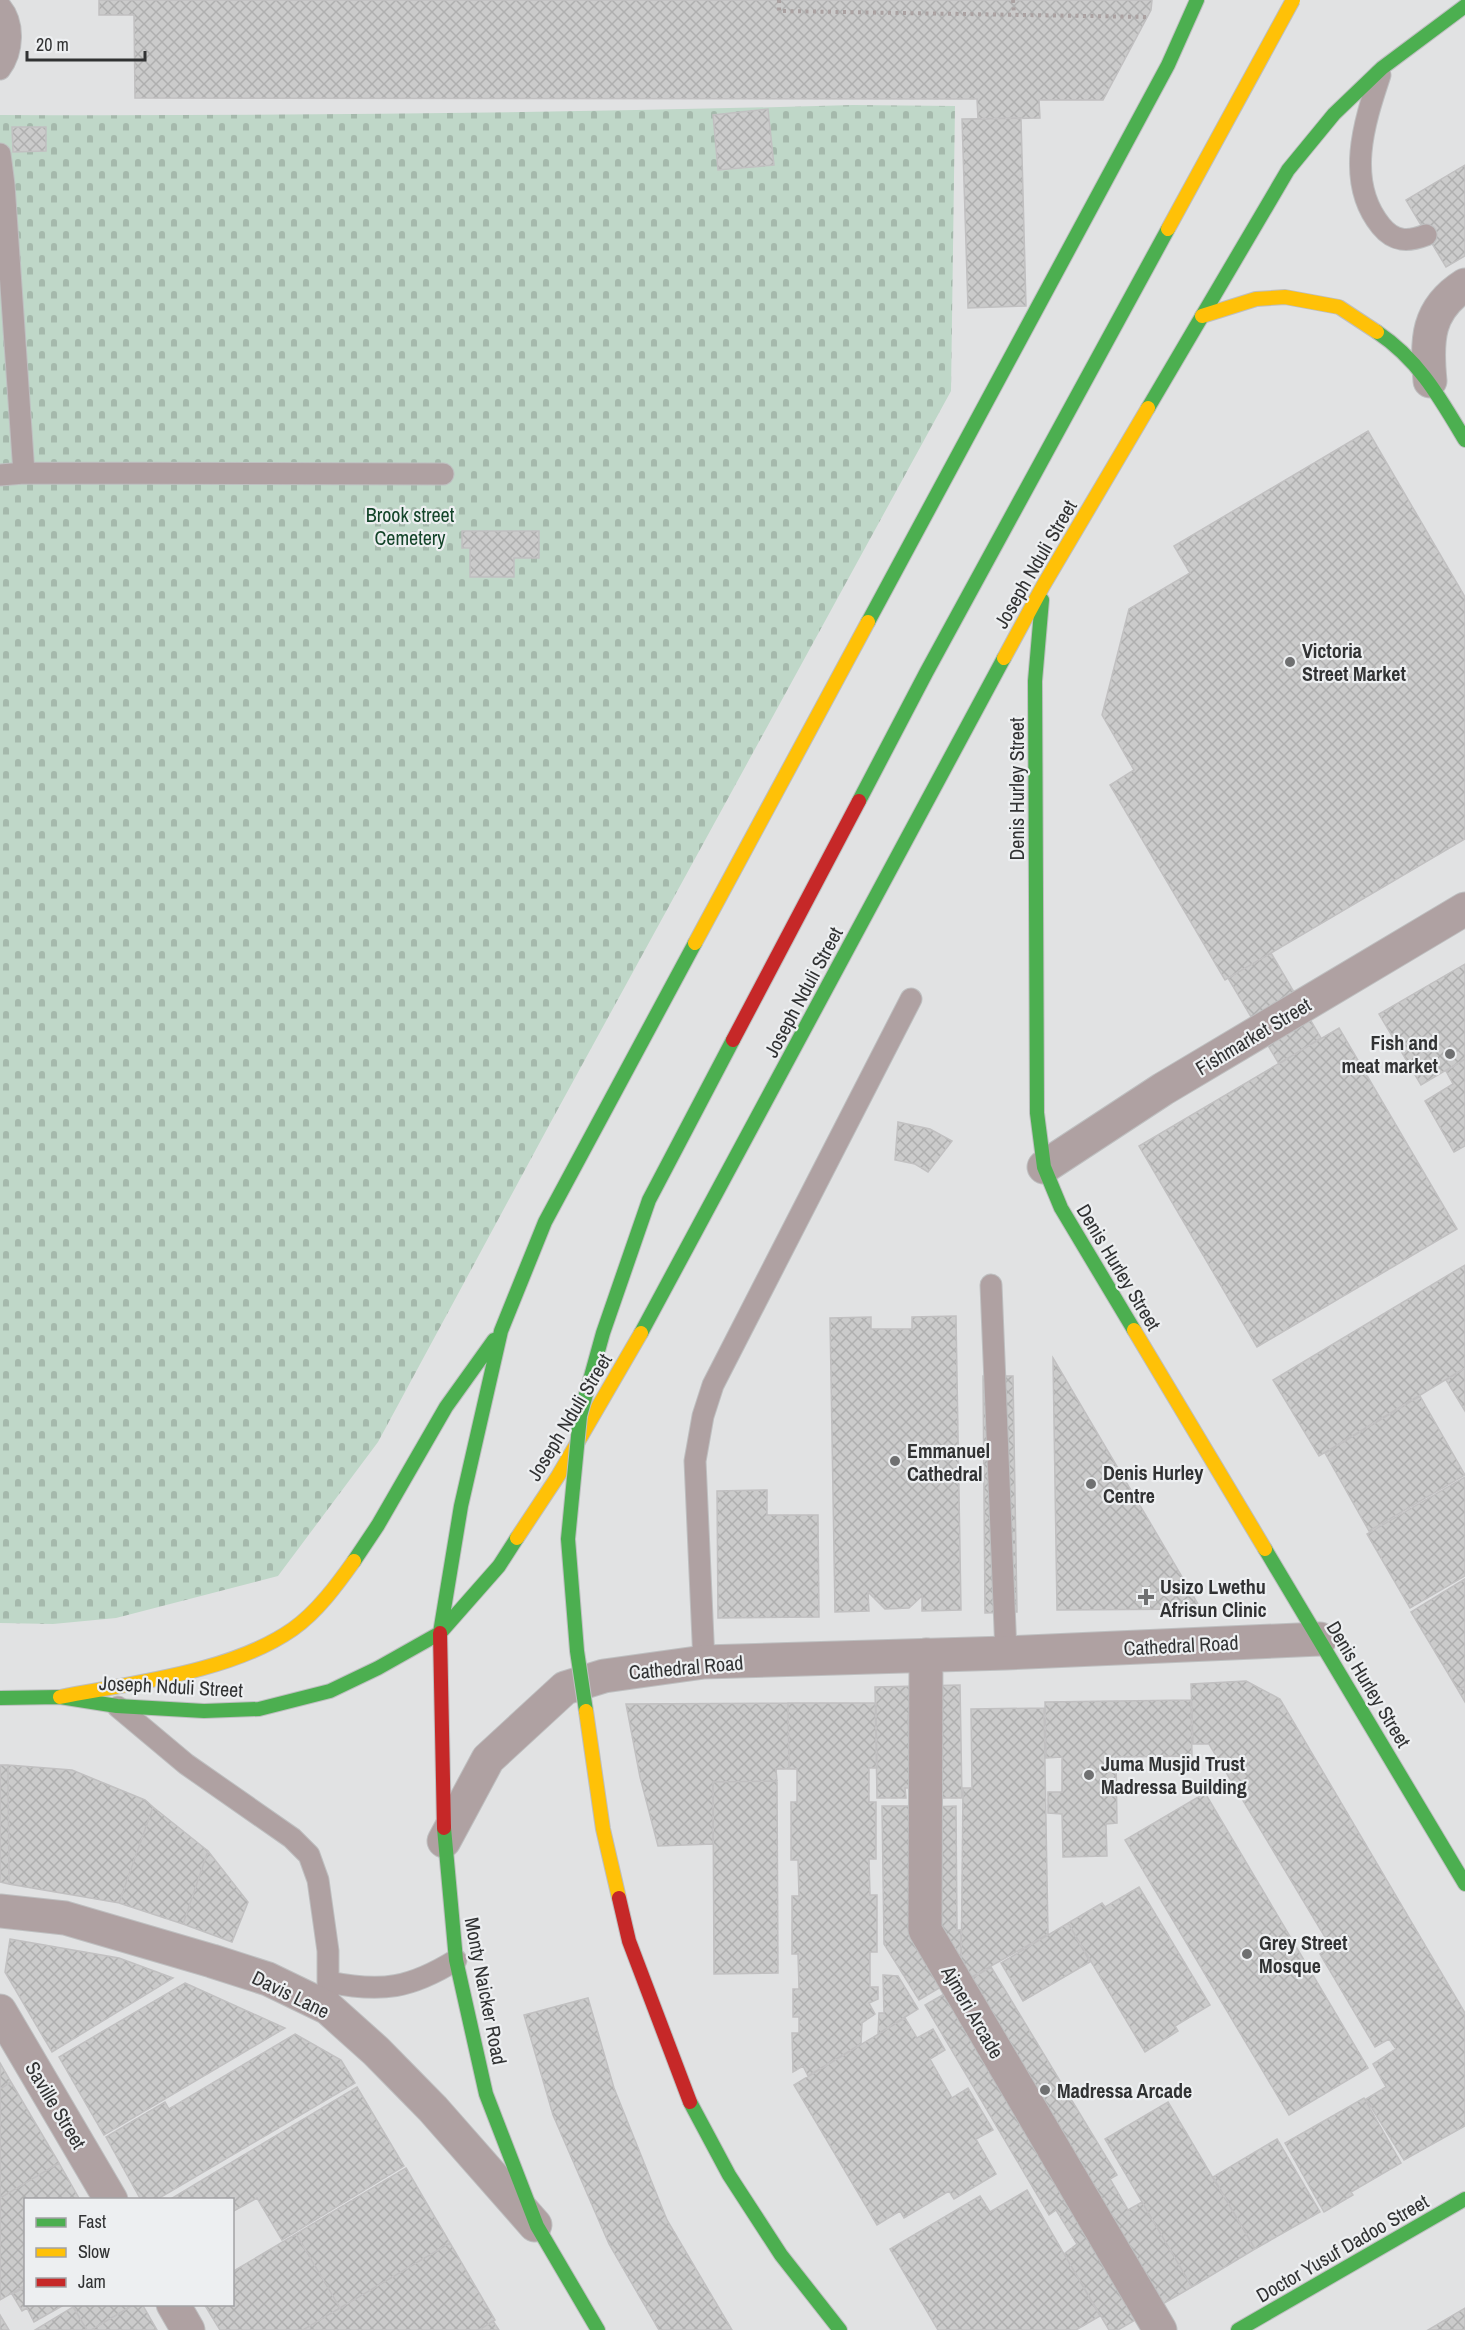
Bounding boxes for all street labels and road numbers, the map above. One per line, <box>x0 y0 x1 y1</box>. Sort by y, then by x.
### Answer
street label: Joseph Nduli Street <box>987 495 1083 633</box>
street label: Denis Hurley Street <box>1003 717 1030 861</box>
street label: Joseph Nduli Street <box>757 922 849 1062</box>
street label: Fishmarket Street <box>1190 991 1316 1081</box>
street label: Denis Hurley Street <box>1071 1199 1168 1336</box>
street label: Joseph Nduli Street <box>520 1348 618 1486</box>
street label: Denis Hurley Street <box>1321 1616 1418 1753</box>
street label: Cathedral Road <box>1123 1629 1239 1661</box>
street label: Cathedral Road <box>628 1649 744 1685</box>
street label: Joseph Nduli Street <box>98 1669 244 1703</box>
street label: Monty Naicker Road <box>458 1915 514 2067</box>
street label: Ajmeri Arcade <box>935 1960 1010 2063</box>
street label: Davis Lane <box>248 1964 334 2024</box>
street label: Saville Street <box>19 2056 93 2154</box>
street label: Doctor Yusuf Dadoo Street <box>1251 2187 1433 2308</box>

